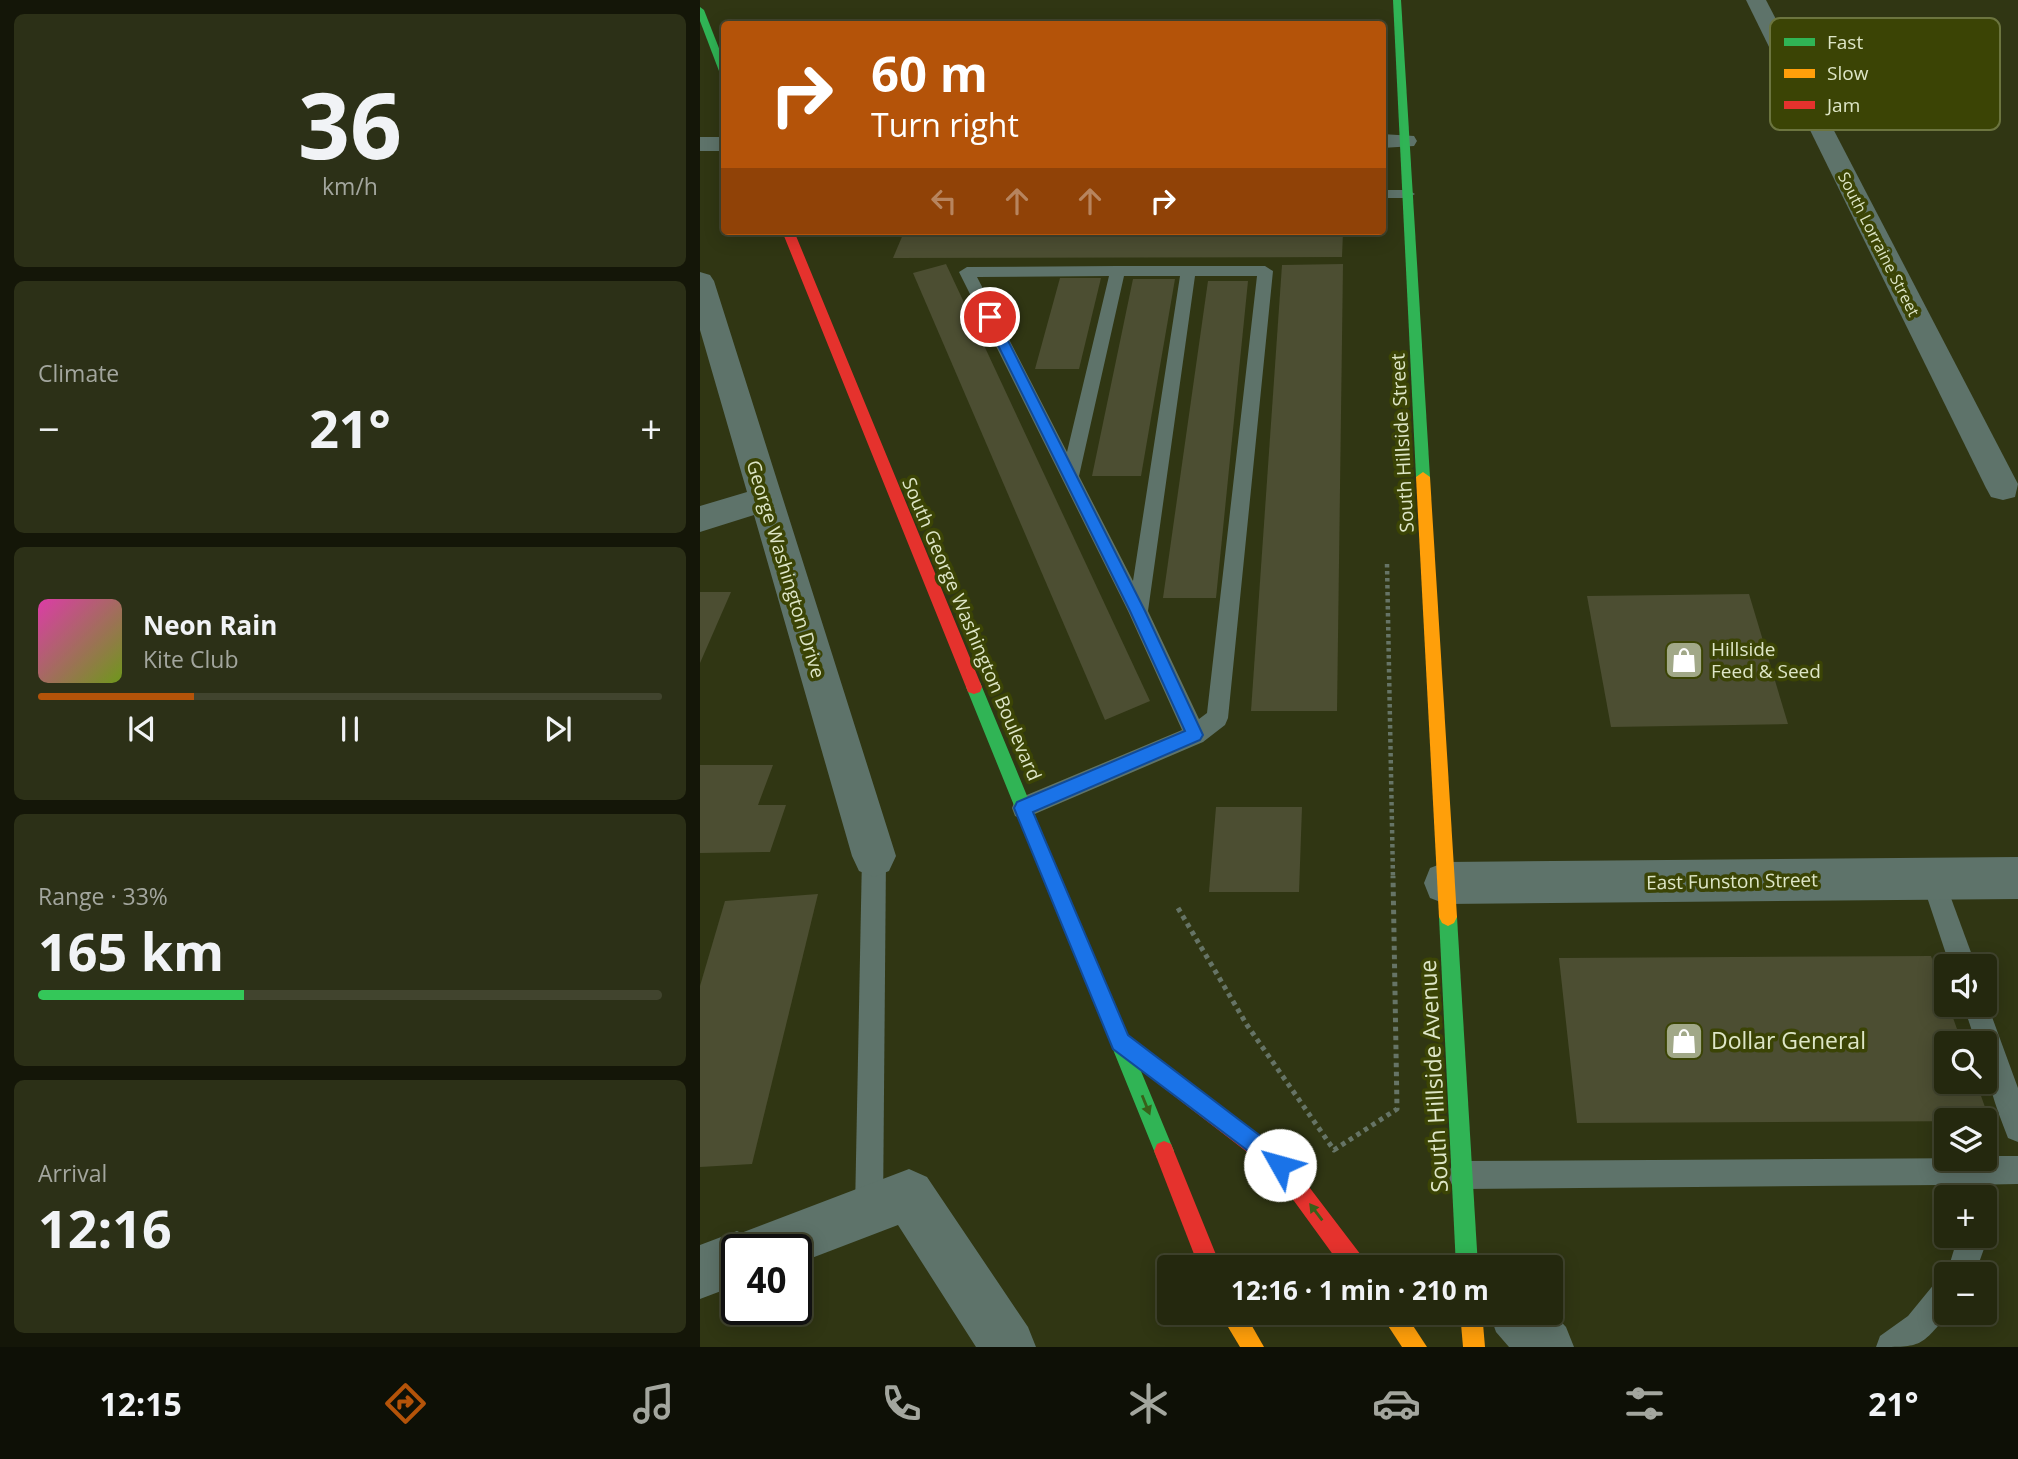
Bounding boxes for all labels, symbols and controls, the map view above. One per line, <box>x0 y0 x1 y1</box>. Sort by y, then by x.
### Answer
legend <box>1770 18 2000 130</box>
text: Fast <box>1827 29 1863 55</box>
text: 60 m <box>871 40 988 106</box>
icon: right <box>756 49 847 140</box>
text: Slow <box>1827 60 1869 86</box>
text: 36 <box>298 62 402 186</box>
text: Jam <box>1825 92 1860 118</box>
text: Turn right <box>871 103 1019 146</box>
street label: South Lorraine Street <box>1833 168 1925 320</box>
text: km/h <box>322 170 378 202</box>
icon: left <box>925 182 963 220</box>
icon: ahead <box>998 182 1036 220</box>
icon: ahead <box>1071 182 1109 220</box>
icon: right <box>1144 182 1182 220</box>
pin <box>960 287 1020 347</box>
icon: arrive <box>971 298 1009 336</box>
street label: South Hillside Street <box>1384 353 1420 533</box>
text: Climate <box>38 357 119 389</box>
text: 21° <box>309 392 391 463</box>
text: − <box>38 402 60 454</box>
text: + <box>640 402 662 454</box>
street label: George Washington Drive <box>740 457 832 681</box>
street label: South George Washington Boulevard <box>896 473 1048 785</box>
text: Neon Rain <box>143 607 277 643</box>
place label: Hillside Feed & Seed <box>1711 636 1821 684</box>
shop icon: Hillside Feed & Seed <box>1663 639 1705 681</box>
text: Kite Club <box>143 643 238 675</box>
icon: previous <box>123 710 161 748</box>
icon: pause <box>331 710 369 748</box>
icon: next <box>539 710 577 748</box>
street label: East Funston Street <box>1646 866 1818 895</box>
text: Range · 33% <box>38 880 168 912</box>
text: 165 km <box>38 915 224 986</box>
map controls <box>1934 954 1997 1325</box>
button: sound <box>1934 954 1997 1017</box>
street label: South Hillside Avenue <box>1411 959 1455 1193</box>
shop icon: Dollar General <box>1663 1020 1705 1062</box>
place label: Dollar General <box>1711 1024 1866 1056</box>
button: search <box>1934 1031 1997 1094</box>
one-way arrow <box>1140 1095 1151 1116</box>
button: layers <box>1934 1108 1997 1171</box>
position arrow <box>1243 1128 1317 1202</box>
text: Arrival <box>38 1157 107 1189</box>
button: + <box>1934 1185 1997 1248</box>
text: 12:16 <box>38 1192 172 1263</box>
one-way arrow <box>1309 1203 1323 1221</box>
speed limit sign: 40 <box>721 1234 812 1325</box>
button: − <box>1934 1262 1997 1325</box>
text: 12:16 · 1 min · 210 m <box>1231 1272 1489 1308</box>
icon: directions <box>381 1379 430 1428</box>
icon: music <box>629 1379 678 1428</box>
icon: phone <box>877 1379 926 1428</box>
icon: climate <box>1124 1379 1173 1428</box>
icon: car <box>1372 1379 1421 1428</box>
icon: filters <box>1620 1379 1669 1428</box>
text: 12:15 <box>99 1382 182 1425</box>
text: 21° <box>1868 1382 1919 1425</box>

